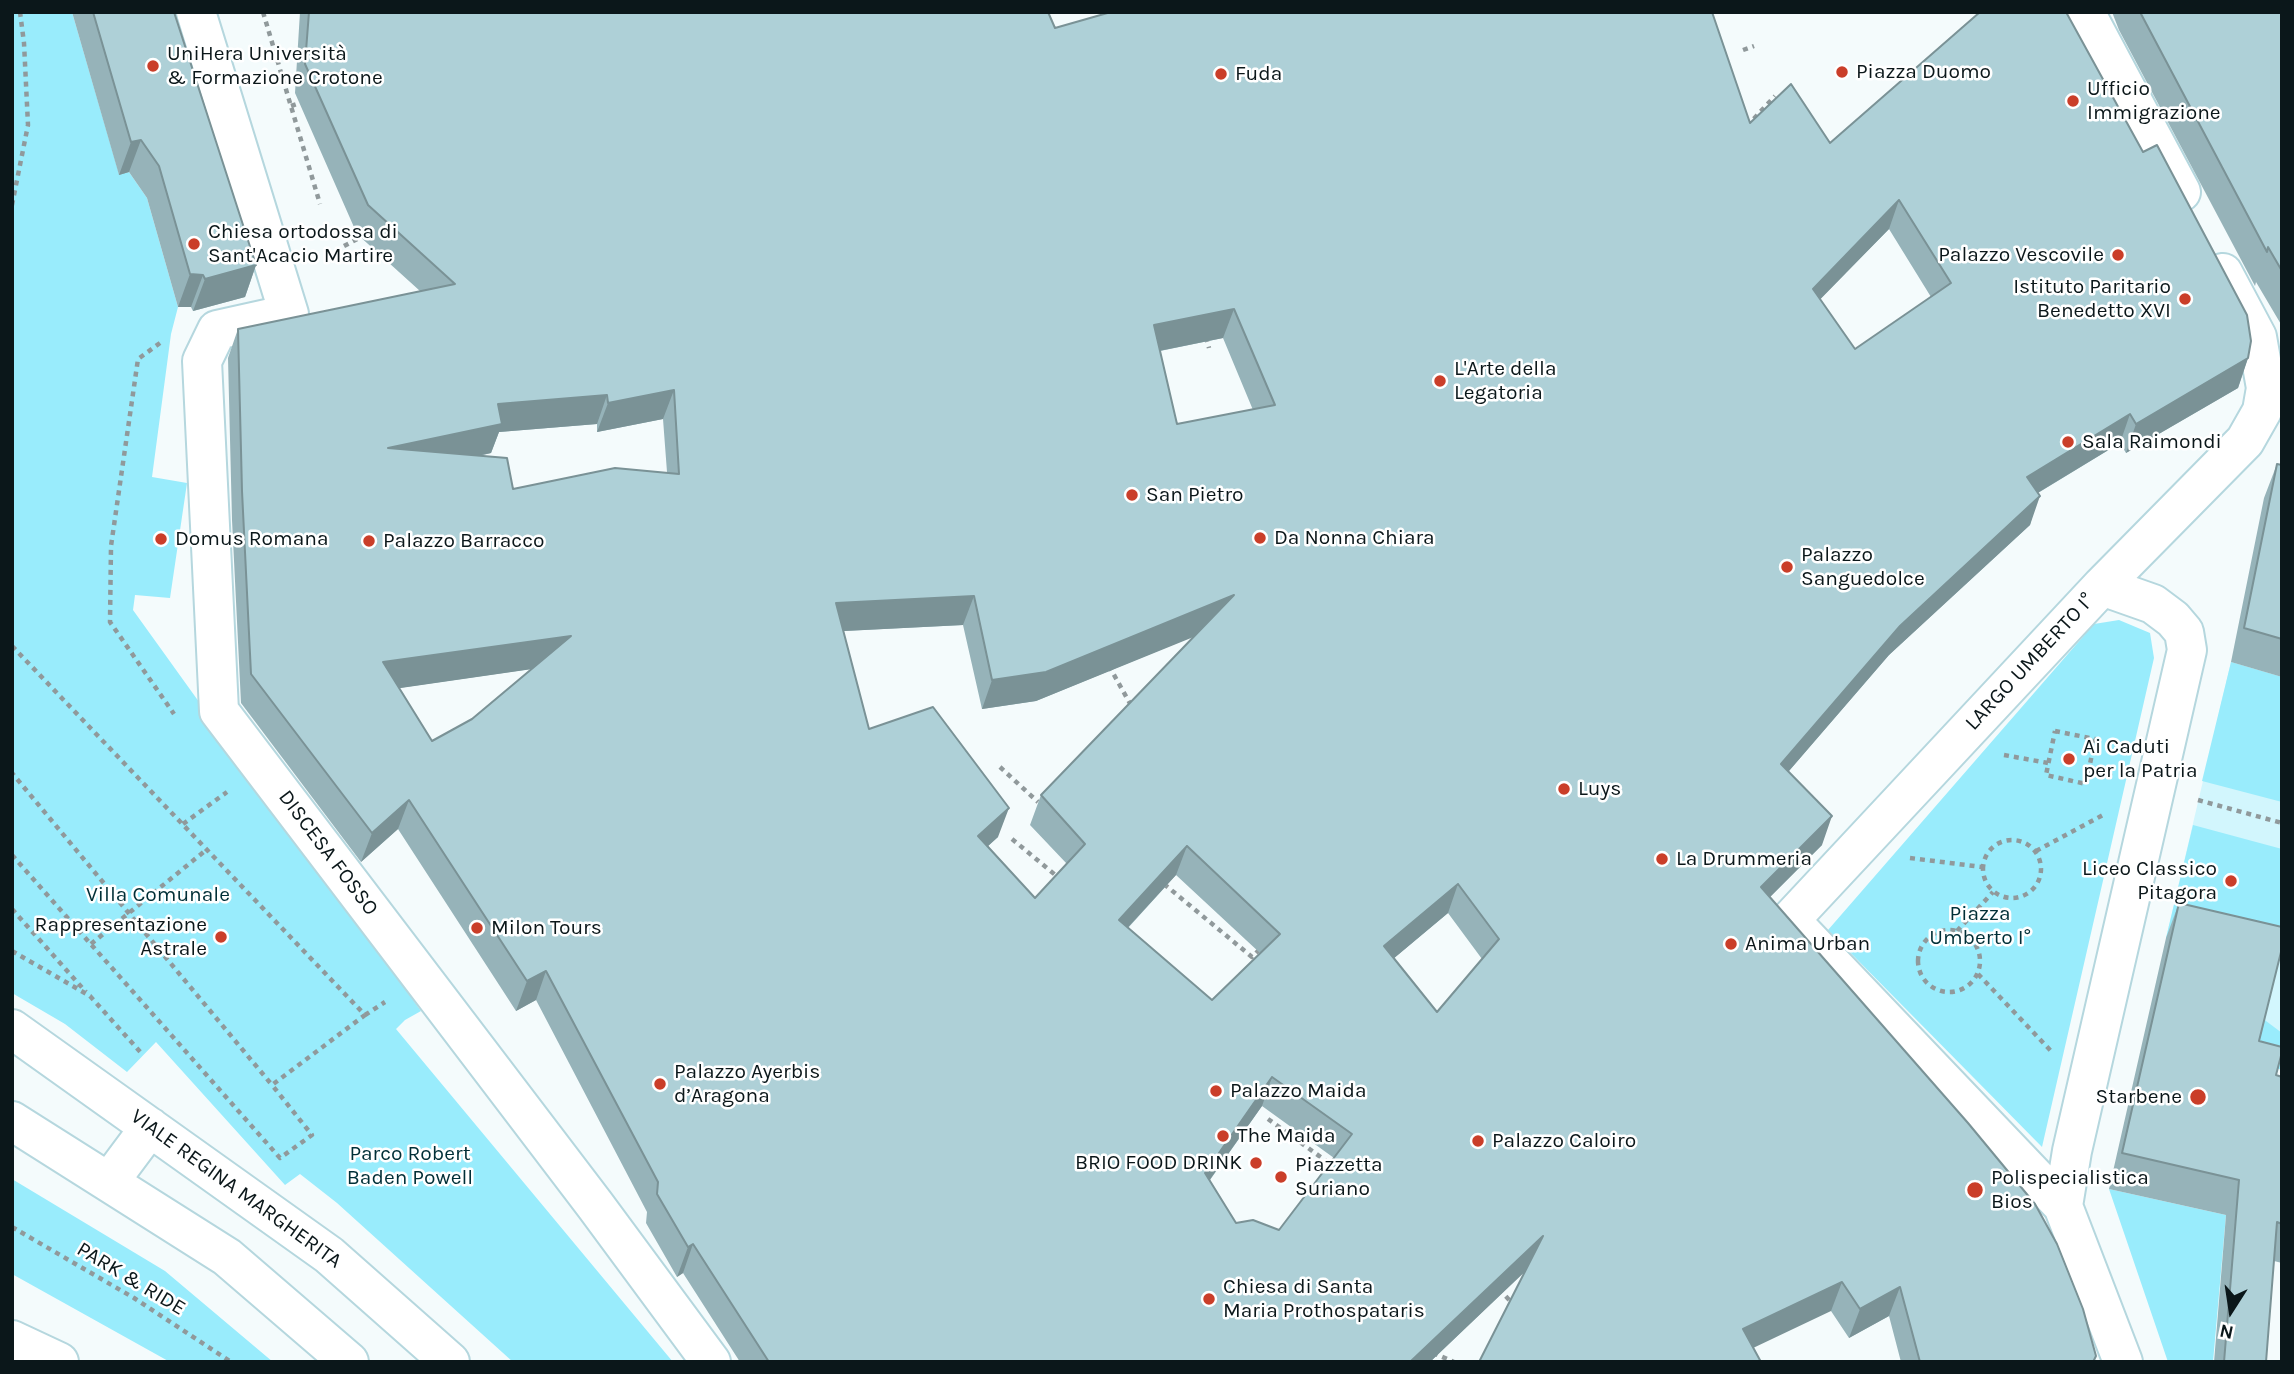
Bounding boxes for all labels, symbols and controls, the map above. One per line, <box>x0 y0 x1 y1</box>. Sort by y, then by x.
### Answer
place label: UniHera Università & Formazione Crotone <box>167 41 383 91</box>
marker: UniHera Università & Formazione Crotone <box>145 58 161 74</box>
place label: Piazza Duomo <box>1856 59 1991 85</box>
place label: Fuda <box>1235 61 1282 87</box>
marker: Piazza Duomo <box>1834 64 1850 80</box>
marker: Fuda <box>1213 66 1229 82</box>
place label: Ufficio Immigrazione <box>2087 76 2221 126</box>
marker: Ufficio Immigrazione <box>2065 93 2081 109</box>
place label: Chiesa ortodossa di Sant'Acacio Martire <box>208 219 398 269</box>
marker: Chiesa ortodossa di Sant'Acacio Martire <box>186 236 202 252</box>
place label: Palazzo Vescovile <box>1938 242 2104 268</box>
marker: Palazzo Vescovile <box>2110 247 2126 263</box>
place label: Istituto Paritario Benedetto XVI <box>2013 274 2171 324</box>
marker: Istituto Paritario Benedetto XVI <box>2177 291 2193 307</box>
place label: L'Arte della Legatoria <box>1454 356 1557 406</box>
marker: L'Arte della Legatoria <box>1432 373 1448 389</box>
place label: Sala Raimondi <box>2082 429 2222 455</box>
marker: Sala Raimondi <box>2060 434 2076 450</box>
place label: San Pietro <box>1146 482 1244 508</box>
marker: San Pietro <box>1124 487 1140 503</box>
place label: Da Nonna Chiara <box>1274 525 1435 551</box>
place label: Domus Romana <box>175 526 328 552</box>
place label: Palazzo Barracco <box>383 528 545 554</box>
marker: Da Nonna Chiara <box>1252 530 1268 546</box>
marker: Domus Romana <box>153 531 169 547</box>
marker: Palazzo Barracco <box>361 533 377 549</box>
place label: Palazzo Sanguedolce <box>1801 542 1925 592</box>
marker: Palazzo Sanguedolce <box>1779 559 1795 575</box>
street label: LARGO UMBERTO I° <box>1960 588 2100 736</box>
place label: Ai Caduti per la Patria <box>2083 734 2198 784</box>
marker: Ai Caduti per la Patria <box>2061 751 2077 767</box>
place label: Luys <box>1578 776 1621 802</box>
marker: Luys <box>1556 781 1572 797</box>
street label: DISCESA FOSSO <box>273 785 383 921</box>
place label: La Drummeria <box>1676 846 1812 872</box>
marker: La Drummeria <box>1654 851 1670 867</box>
place label: Liceo Classico Pitagora <box>2082 856 2217 906</box>
marker: Liceo Classico Pitagora <box>2223 873 2239 889</box>
park label: Villa Comunale <box>86 882 230 908</box>
park label: Piazza Umberto I° <box>1929 901 2031 951</box>
place label: Rappresentazione Astrale <box>35 912 207 962</box>
place label: Milon Tours <box>491 915 602 941</box>
marker: Milon Tours <box>469 920 485 936</box>
marker: Rappresentazione Astrale <box>213 929 229 945</box>
place label: Anima Urban <box>1745 931 1870 957</box>
marker: Anima Urban <box>1723 936 1739 952</box>
place label: Palazzo Ayerbis d’Aragona <box>674 1059 820 1109</box>
marker: Palazzo Ayerbis d’Aragona <box>652 1076 668 1092</box>
place label: Palazzo Maida <box>1230 1078 1367 1104</box>
marker: Palazzo Maida <box>1208 1083 1224 1099</box>
place label: Starbene <box>2096 1084 2182 1110</box>
marker: Starbene <box>2188 1087 2208 1107</box>
street label: VIALE REGINA MARGHERITA <box>126 1104 346 1274</box>
place label: The Maida <box>1237 1123 1336 1149</box>
marker: The Maida <box>1215 1128 1231 1144</box>
place label: Palazzo Caloiro <box>1492 1128 1636 1154</box>
marker: Palazzo Caloiro <box>1470 1133 1486 1149</box>
park label: Parco Robert Baden Powell <box>347 1141 473 1191</box>
place label: BRIO FOOD DRINK <box>1075 1150 1242 1176</box>
place label: Piazzetta Suriano <box>1295 1152 1383 1202</box>
marker: BRIO FOOD DRINK <box>1248 1155 1264 1171</box>
place label: Polispecialistica Bios <box>1991 1165 2149 1215</box>
marker: Piazzetta Suriano <box>1273 1169 1289 1185</box>
marker: Polispecialistica Bios <box>1965 1180 1985 1200</box>
street label: PARK & RIDE <box>72 1237 190 1321</box>
place label: Chiesa di Santa Maria Prothospataris <box>1223 1274 1425 1324</box>
north arrow <box>2196 1276 2266 1346</box>
marker: Chiesa di Santa Maria Prothospataris <box>1201 1291 1217 1307</box>
text: N <box>2218 1319 2236 1344</box>

